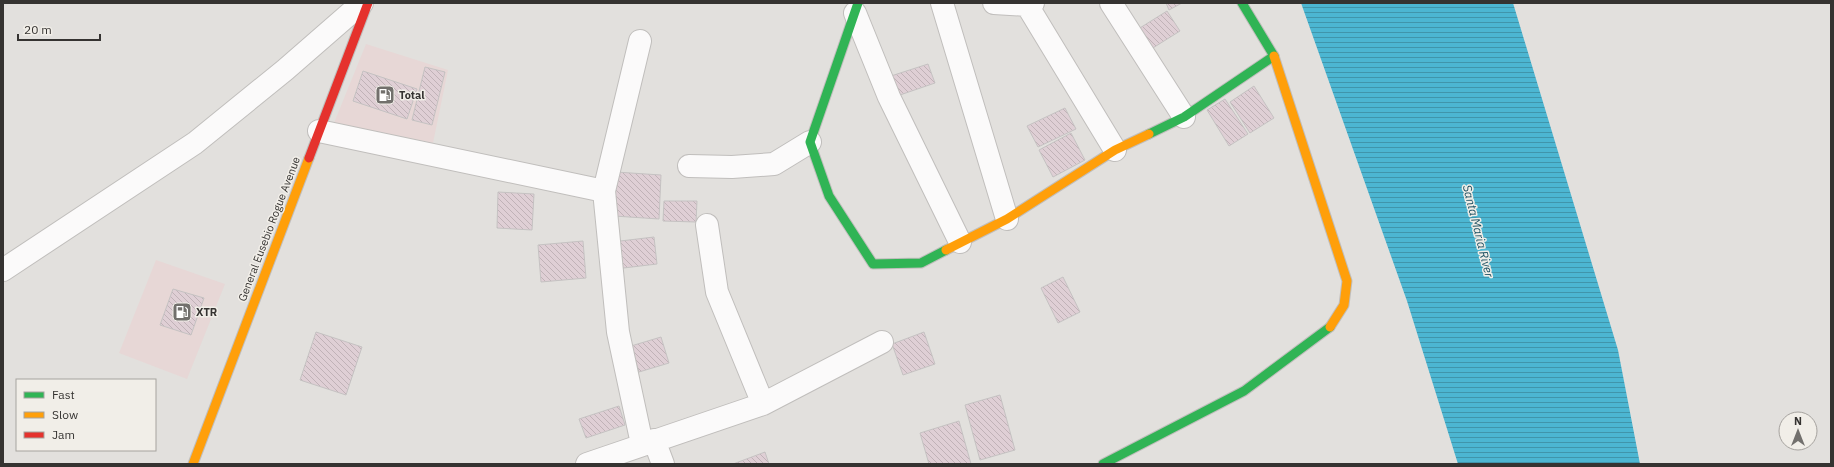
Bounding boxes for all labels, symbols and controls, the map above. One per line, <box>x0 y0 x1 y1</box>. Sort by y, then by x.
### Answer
scale bar <box>18 16 100 42</box>
text: 20 m <box>24 22 52 37</box>
fuel station icon: Total <box>374 84 396 106</box>
place label: Total <box>399 88 425 102</box>
street label: General Eusebio Rogue Avenue <box>235 155 303 303</box>
water label: Santa Maria River <box>1460 183 1497 279</box>
fuel station icon: XTR <box>171 301 193 323</box>
place label: XTR <box>196 305 217 319</box>
legend <box>16 379 156 451</box>
text: Fast <box>52 387 75 402</box>
text: Slow <box>52 407 78 422</box>
north arrow <box>1778 411 1818 451</box>
text: N <box>1794 414 1802 428</box>
text: Jam <box>52 427 75 442</box>

